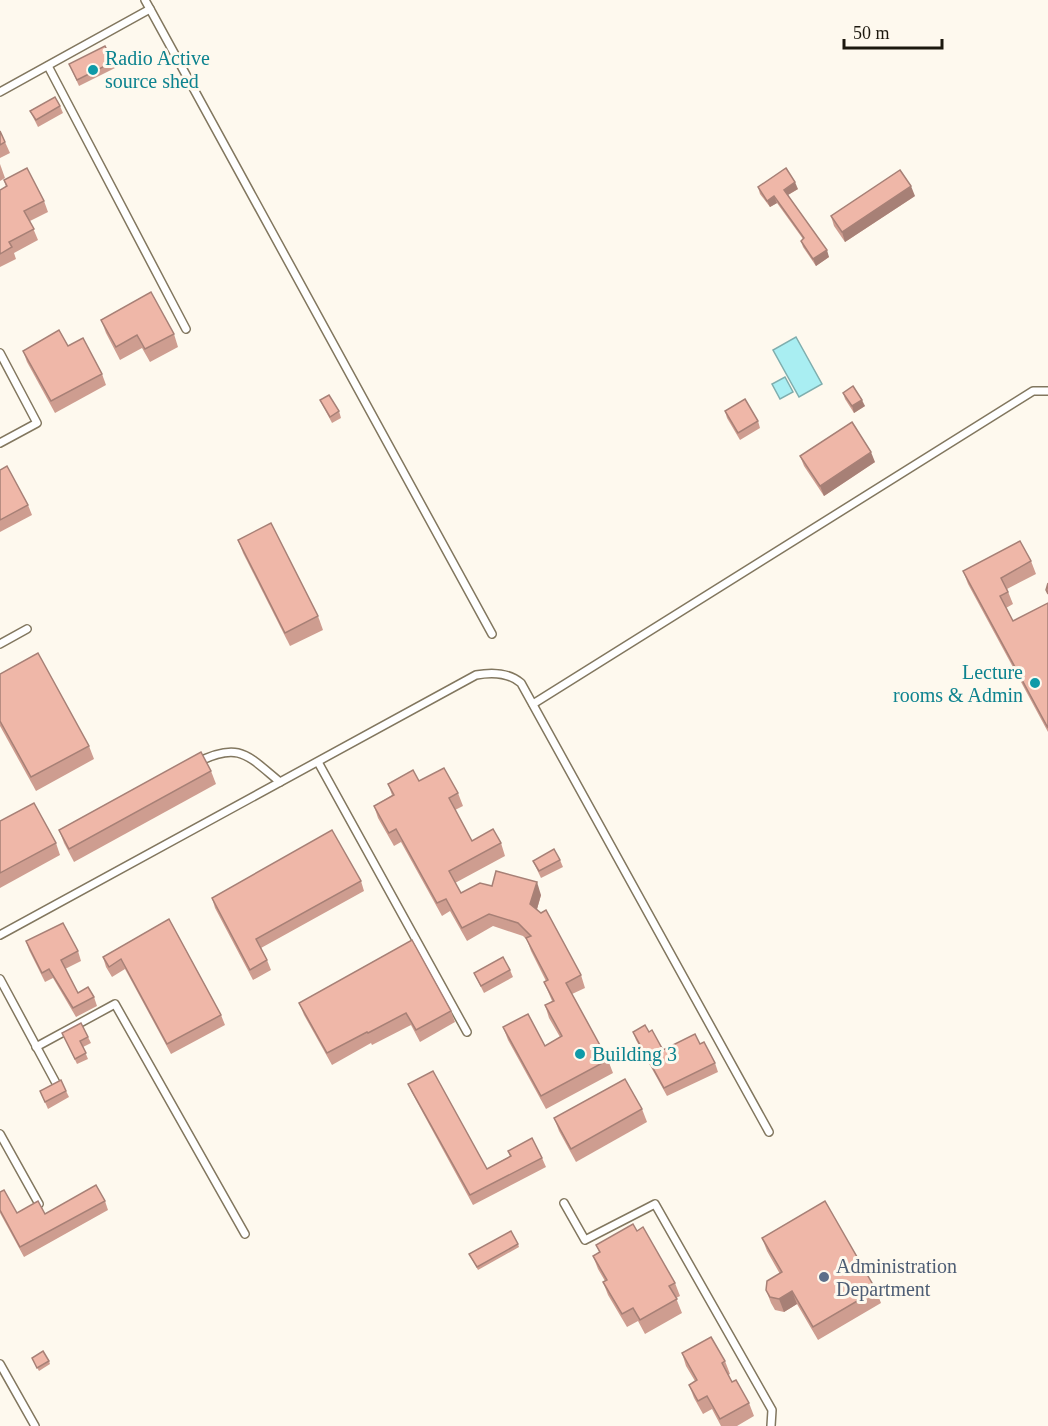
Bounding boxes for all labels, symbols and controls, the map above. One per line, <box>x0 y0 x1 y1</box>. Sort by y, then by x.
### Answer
scale bar <box>844 12 942 50</box>
text: 50 m <box>853 23 890 43</box>
place label: Radio Active source shed <box>105 47 210 92</box>
marker: Radio Active source shed <box>86 63 100 77</box>
place label: Lecture rooms & Admin <box>893 661 1023 706</box>
marker: Lecture rooms & Admin <box>1028 676 1042 690</box>
place label: Building 3 <box>592 1043 677 1066</box>
marker: Building 3 <box>573 1047 587 1061</box>
place label: Administration Department <box>836 1255 957 1301</box>
marker: Administration Department <box>817 1270 831 1284</box>

